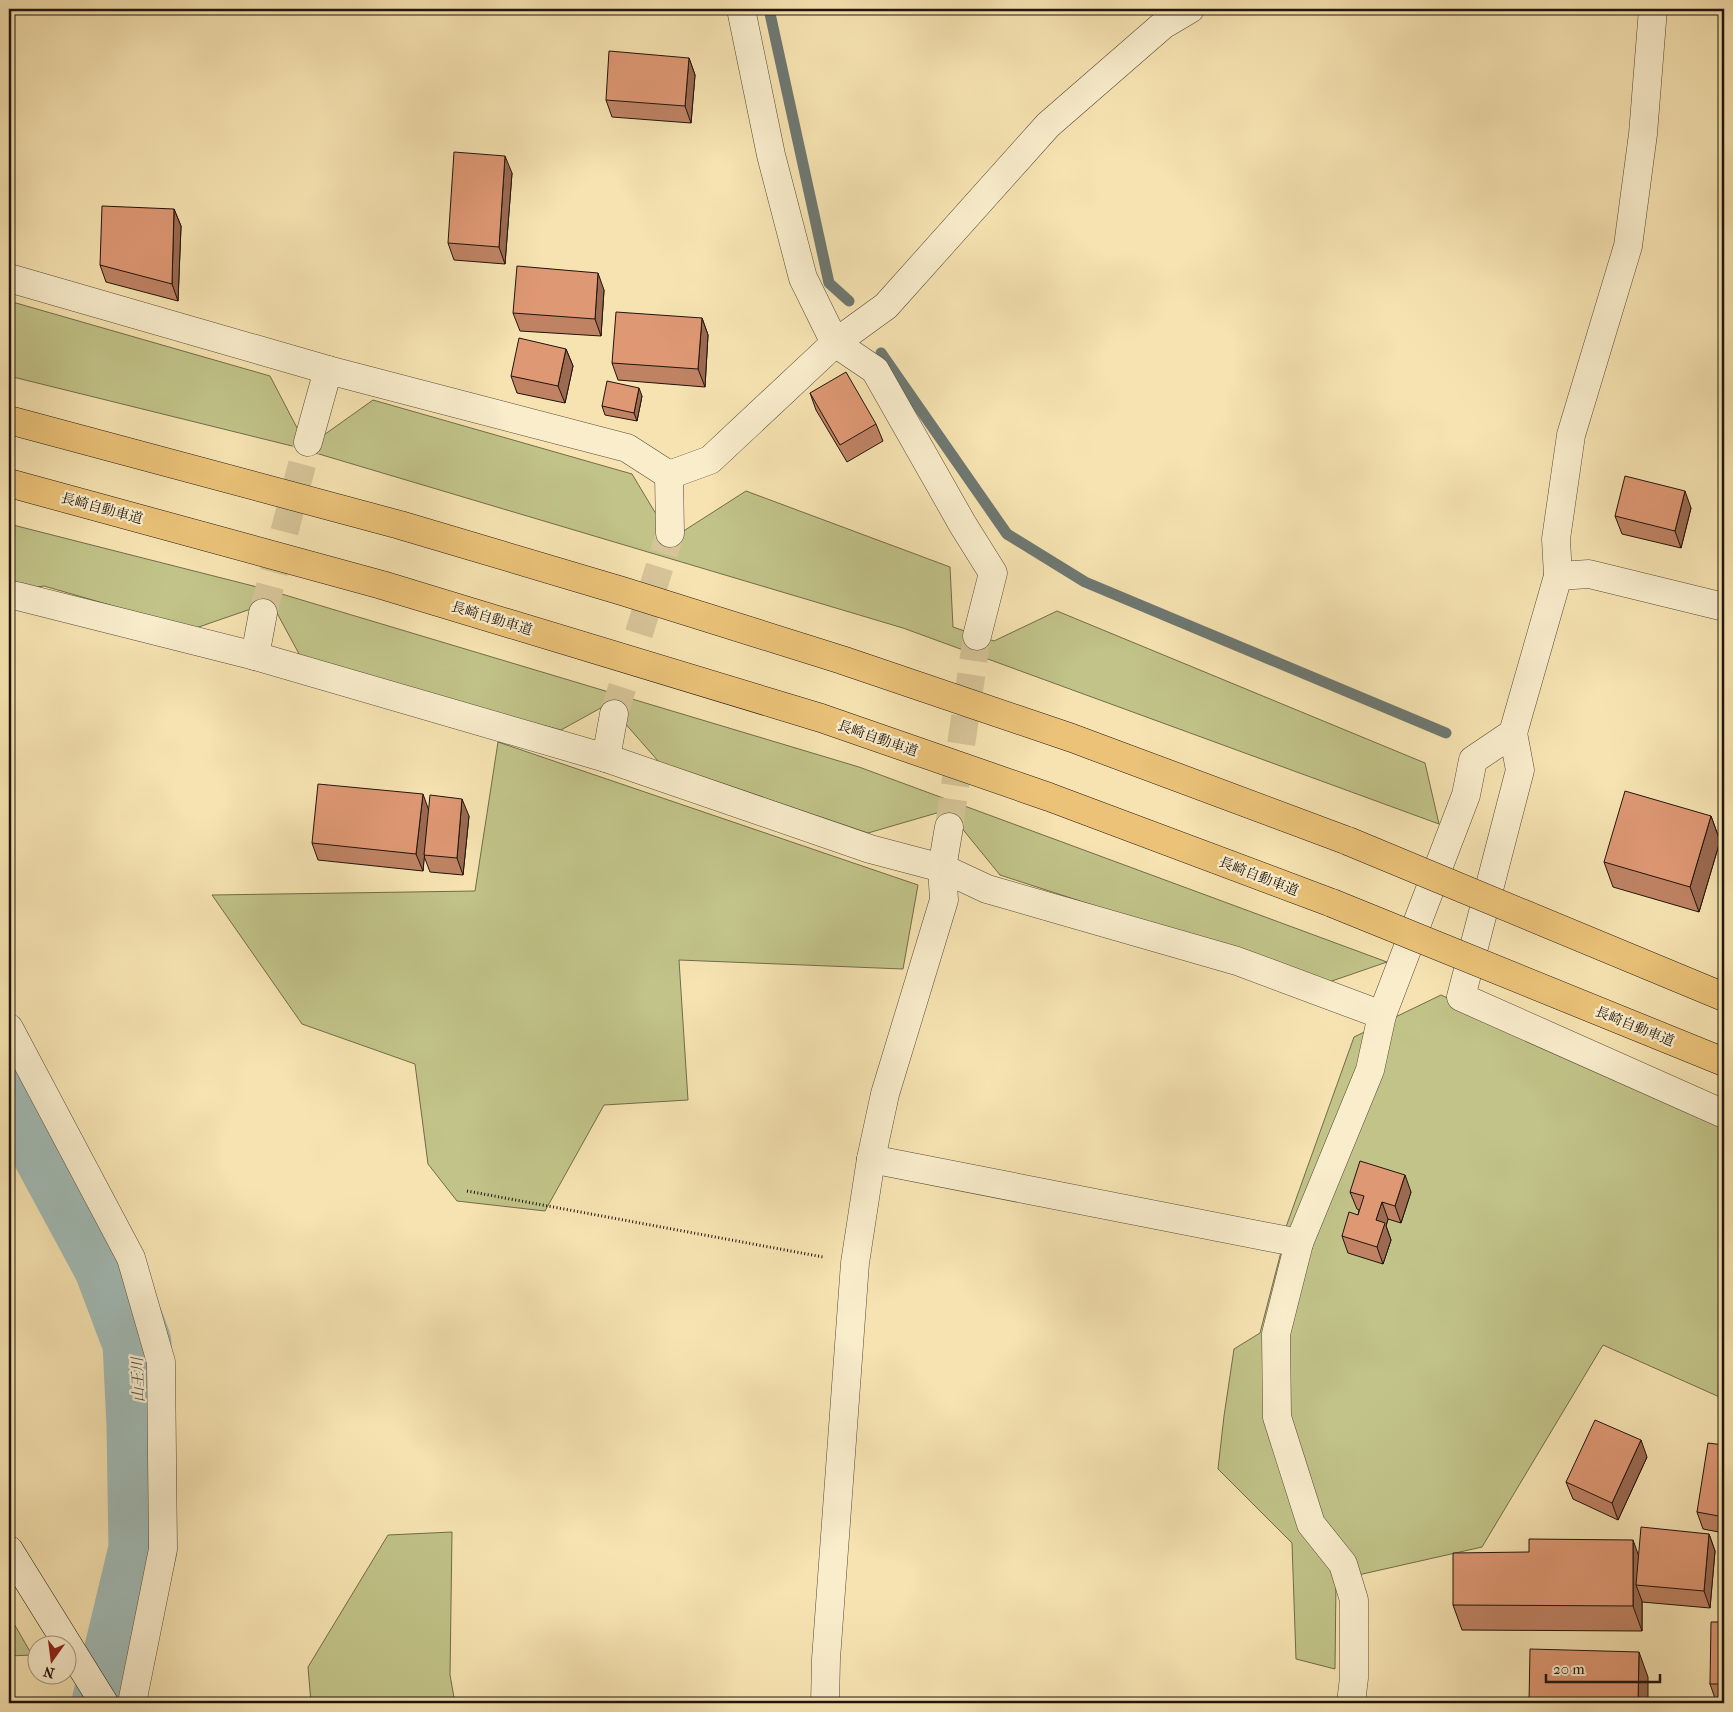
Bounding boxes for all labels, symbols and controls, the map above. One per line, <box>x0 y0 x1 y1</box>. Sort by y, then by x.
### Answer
street label: 長崎自動車道 <box>59 489 145 528</box>
street label: 長崎自動車道 <box>449 598 535 639</box>
street label: 長崎自動車道 <box>835 717 920 760</box>
street label: 長崎自動車道 <box>1217 853 1301 899</box>
street label: 長崎自動車道 <box>1593 1003 1677 1050</box>
water label: 山王川 <box>128 1355 148 1403</box>
north arrow <box>28 1634 78 1684</box>
scale bar <box>1546 1652 1659 1684</box>
text: 20 m <box>1553 1660 1585 1678</box>
text: N <box>41 1663 56 1682</box>

